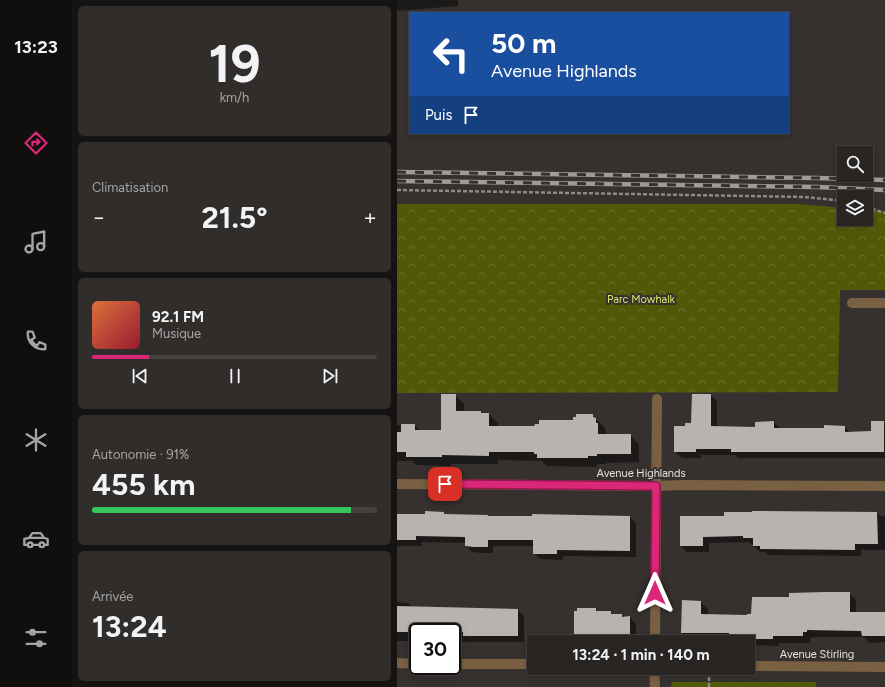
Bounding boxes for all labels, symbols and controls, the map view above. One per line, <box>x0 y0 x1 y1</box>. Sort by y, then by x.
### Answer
text: 50 m <box>491 26 557 60</box>
icon: left <box>425 28 477 80</box>
text: 19 <box>208 33 261 95</box>
text: 13:23 <box>14 36 58 58</box>
text: Avenue Highlands <box>491 60 637 82</box>
text: km/h <box>220 90 249 105</box>
icon: arrive <box>460 104 482 126</box>
text: Puis <box>425 106 452 124</box>
icon: directions <box>22 129 50 157</box>
map controls <box>837 146 873 226</box>
button: search <box>837 146 873 182</box>
text: Climatisation <box>92 180 168 195</box>
button: layers <box>837 190 873 226</box>
text: 21.5° <box>201 199 268 236</box>
text: − <box>92 204 106 231</box>
text: + <box>363 204 377 231</box>
icon: music <box>22 228 50 256</box>
park label: Parc Mowhalk <box>607 293 676 306</box>
text: 92.1 FM <box>152 308 204 326</box>
text: Musique <box>152 326 201 341</box>
icon: phone <box>22 327 50 355</box>
icon: previous <box>129 365 151 387</box>
icon: pause <box>224 365 246 387</box>
icon: next <box>319 365 341 387</box>
icon: climate <box>22 426 50 454</box>
text: Autonomie · 91% <box>92 447 189 462</box>
text: 455 km <box>92 466 195 503</box>
pin <box>428 467 462 501</box>
street label: Avenue Highlands <box>596 467 686 480</box>
icon: arrive <box>434 473 456 495</box>
icon: car <box>22 525 50 553</box>
position arrow <box>634 572 676 614</box>
text: Arrivée <box>92 589 133 604</box>
text: 13:24 <box>92 608 167 645</box>
speed limit sign: 30 <box>409 623 461 675</box>
icon: filters <box>22 624 50 652</box>
text: 13:24 · 1 min · 140 m <box>572 646 710 664</box>
street label: Avenue Stirling <box>780 648 854 661</box>

